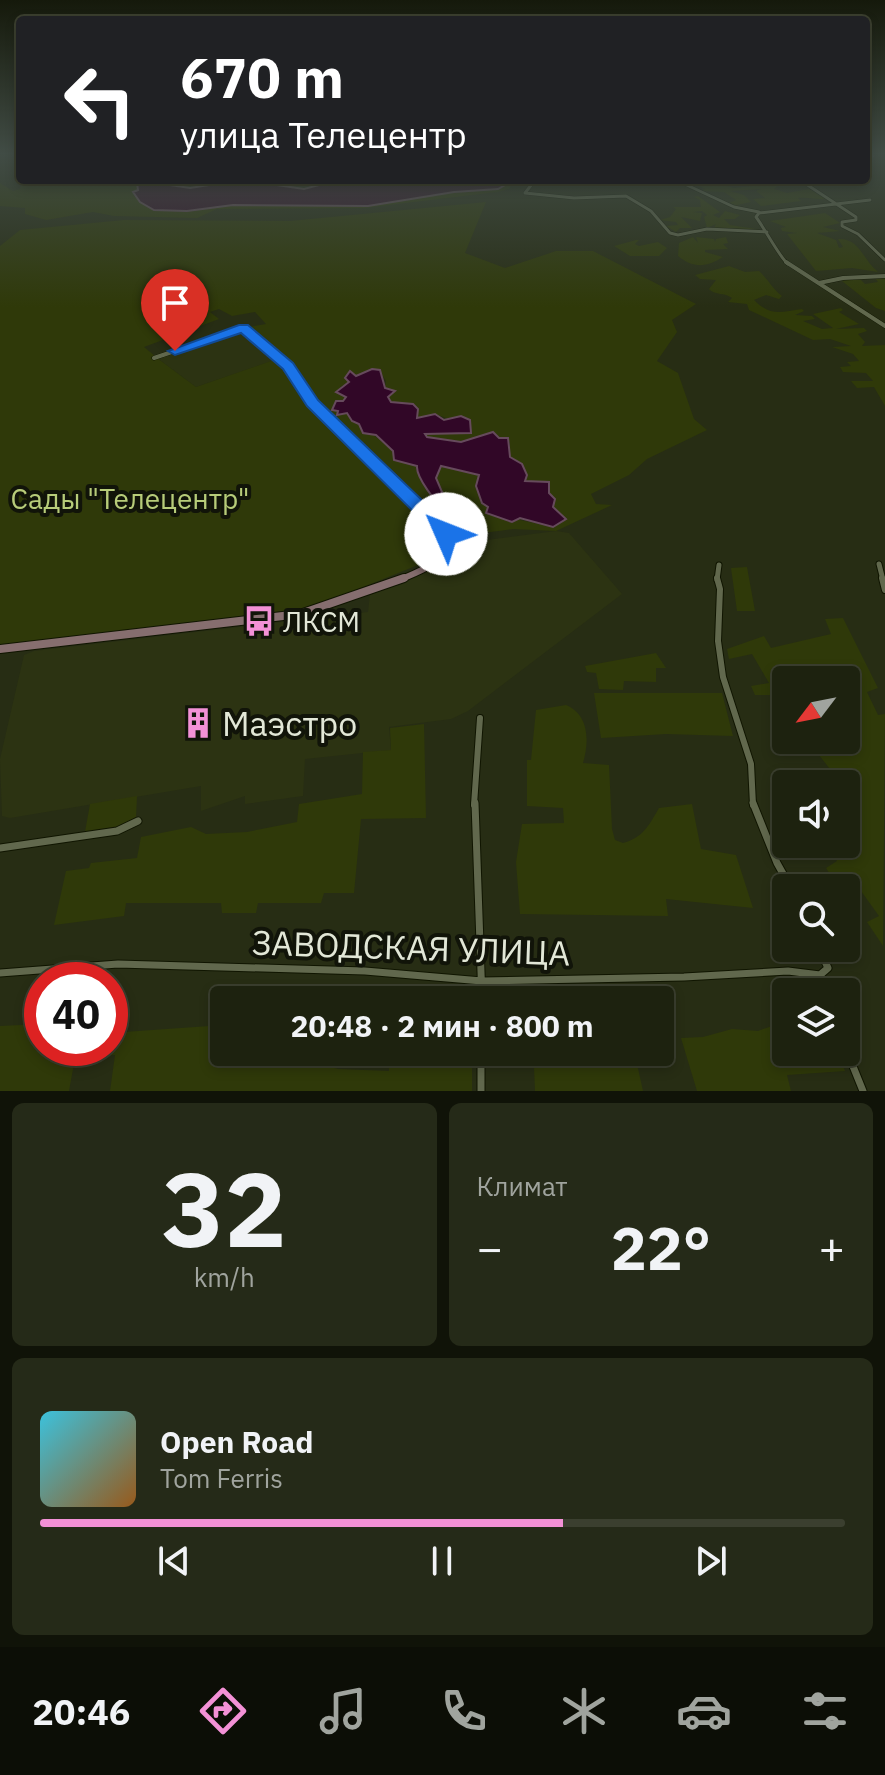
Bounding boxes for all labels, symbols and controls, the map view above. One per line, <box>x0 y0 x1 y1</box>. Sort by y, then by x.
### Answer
text: 670 m <box>180 41 344 113</box>
icon: left <box>48 48 152 152</box>
text: улица Телецентр <box>180 111 467 158</box>
pin <box>141 269 209 351</box>
icon: arrive <box>153 281 197 325</box>
park label: Сады "Телецентр" <box>11 480 249 517</box>
position arrow <box>404 492 488 576</box>
place label: ЛКСМ <box>283 603 360 640</box>
bus stop icon: ЛКСМ <box>242 604 276 638</box>
north arrow <box>772 666 860 754</box>
map controls <box>772 666 860 1066</box>
place label: Маэстро <box>222 701 357 745</box>
building icon: Маэстро <box>181 706 215 740</box>
button: sound <box>772 770 860 858</box>
button: search <box>772 874 860 962</box>
street label: ЗАВОДСКАЯ УЛИЦА <box>251 919 571 975</box>
speed limit sign: 40 <box>24 962 128 1066</box>
button: layers <box>772 978 860 1066</box>
text: 20:48 · 2 мин · 800 m <box>290 1006 594 1045</box>
text: 32 <box>162 1140 287 1276</box>
text: Климат <box>477 1169 568 1203</box>
text: 22° <box>611 1208 711 1287</box>
text: − <box>477 1219 503 1276</box>
text: + <box>819 1219 845 1276</box>
text: km/h <box>194 1260 255 1294</box>
text: Open Road <box>160 1422 313 1461</box>
text: Tom Ferris <box>160 1461 283 1495</box>
icon: previous <box>152 1539 196 1583</box>
icon: pause <box>420 1539 464 1583</box>
icon: next <box>689 1539 733 1583</box>
icon: directions <box>195 1683 251 1739</box>
icon: music <box>315 1683 371 1739</box>
icon: phone <box>436 1683 492 1739</box>
icon: climate <box>556 1683 612 1739</box>
icon: car <box>676 1683 732 1739</box>
icon: filters <box>797 1683 853 1739</box>
text: 20:46 <box>32 1688 130 1735</box>

